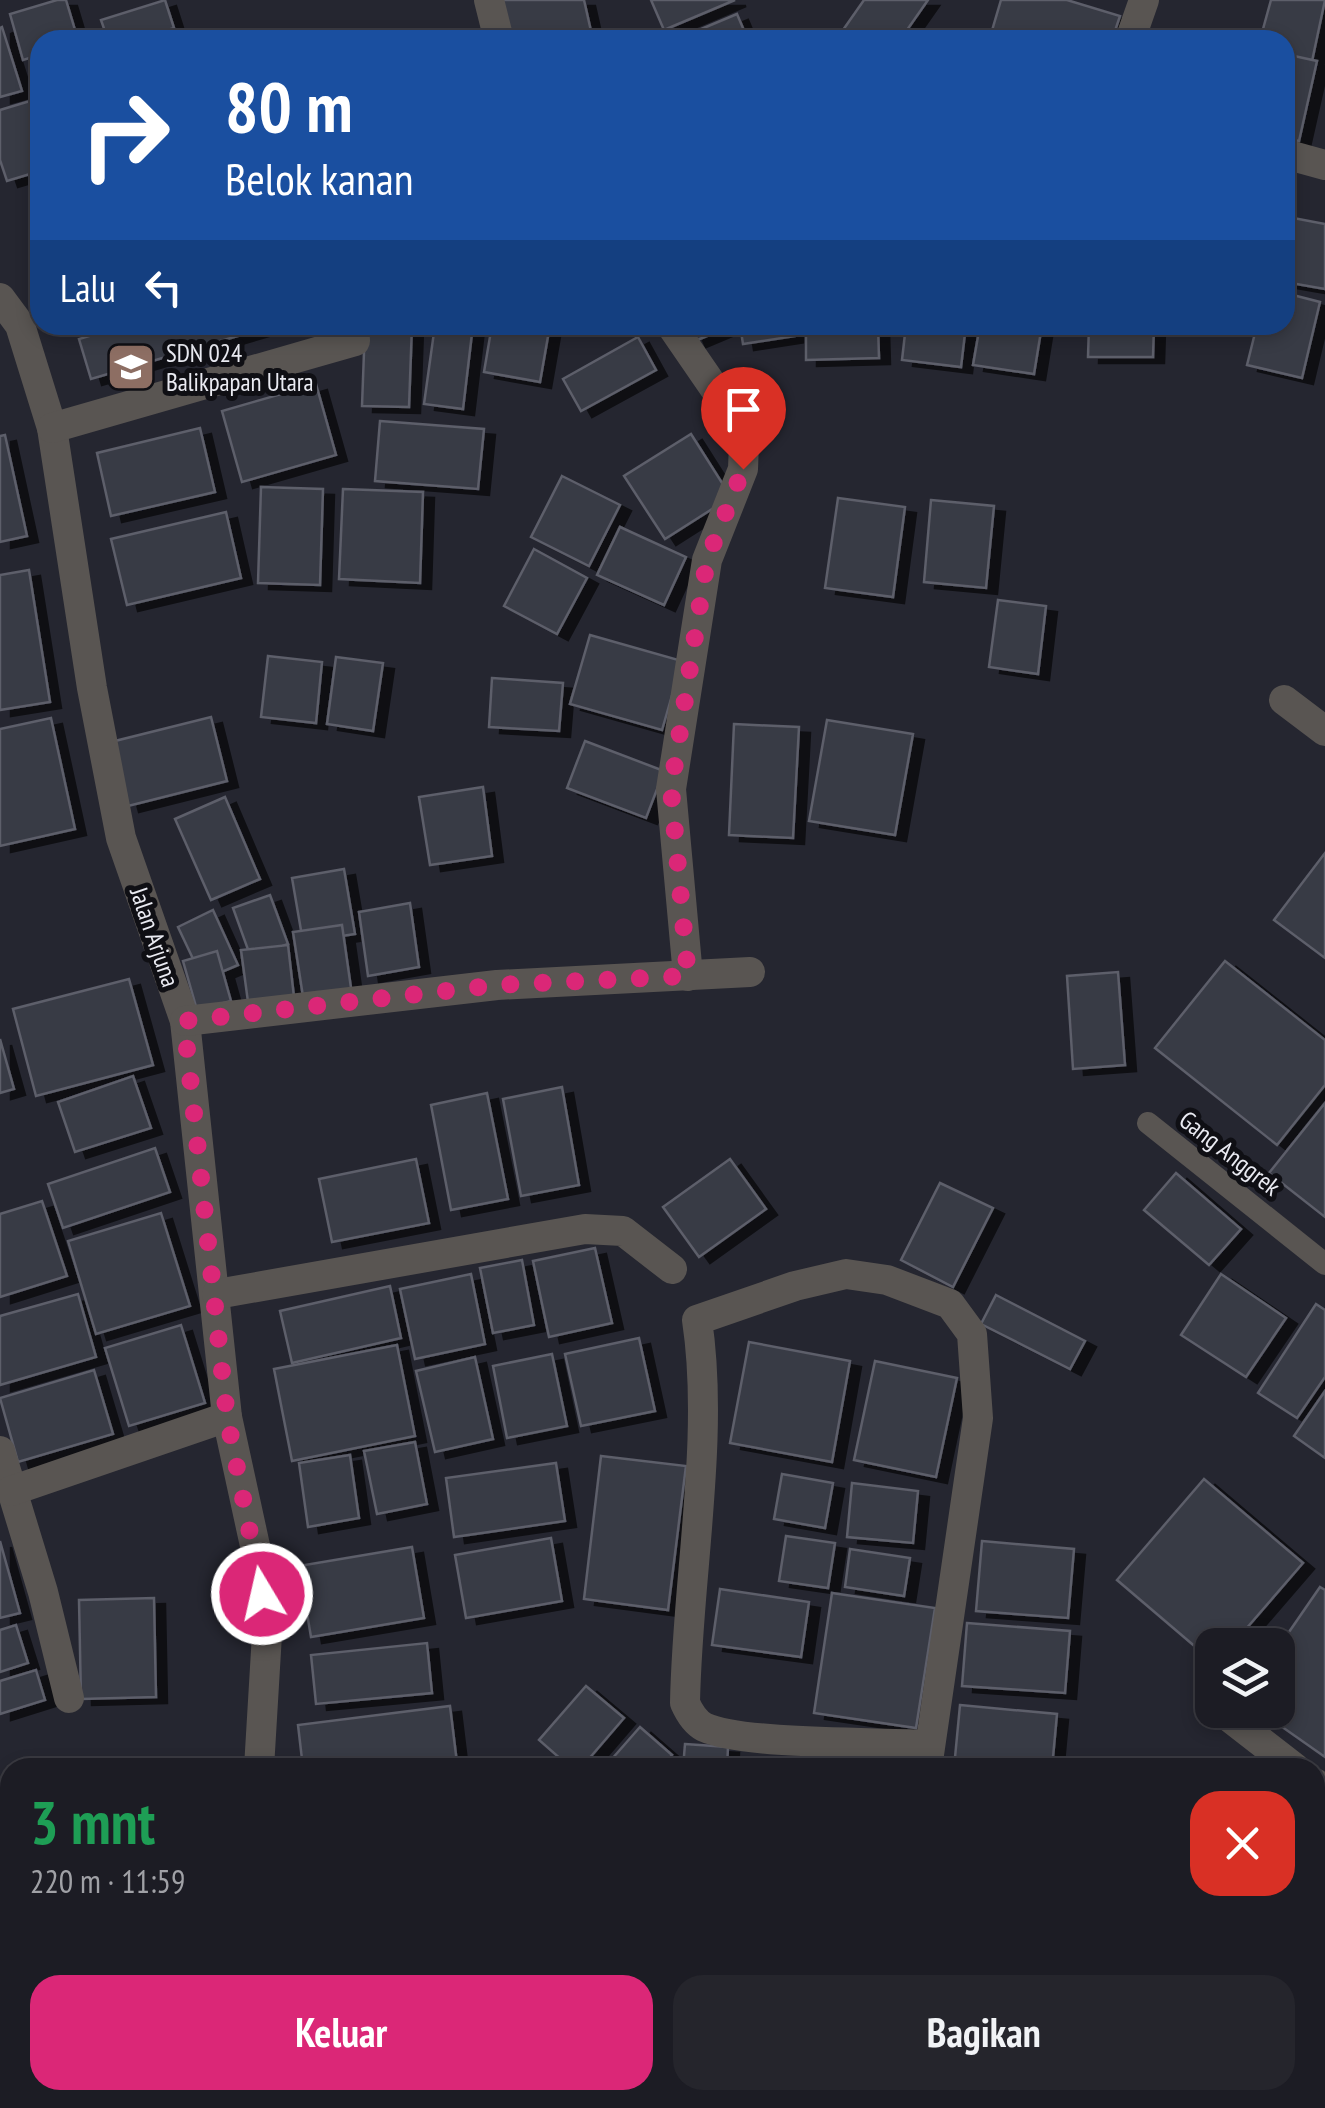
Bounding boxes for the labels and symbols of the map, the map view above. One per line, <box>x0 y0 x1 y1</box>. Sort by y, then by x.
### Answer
place label: SDN 024 Balikpapan Utara <box>166 337 314 398</box>
school or university icon: SDN 024 Balikpapan Utara <box>105 341 157 393</box>
pin <box>701 367 786 470</box>
street label: Jalan Arjuna <box>123 882 187 991</box>
street label: Gang Anggrek <box>1173 1103 1287 1203</box>
position arrow <box>210 1542 314 1646</box>

